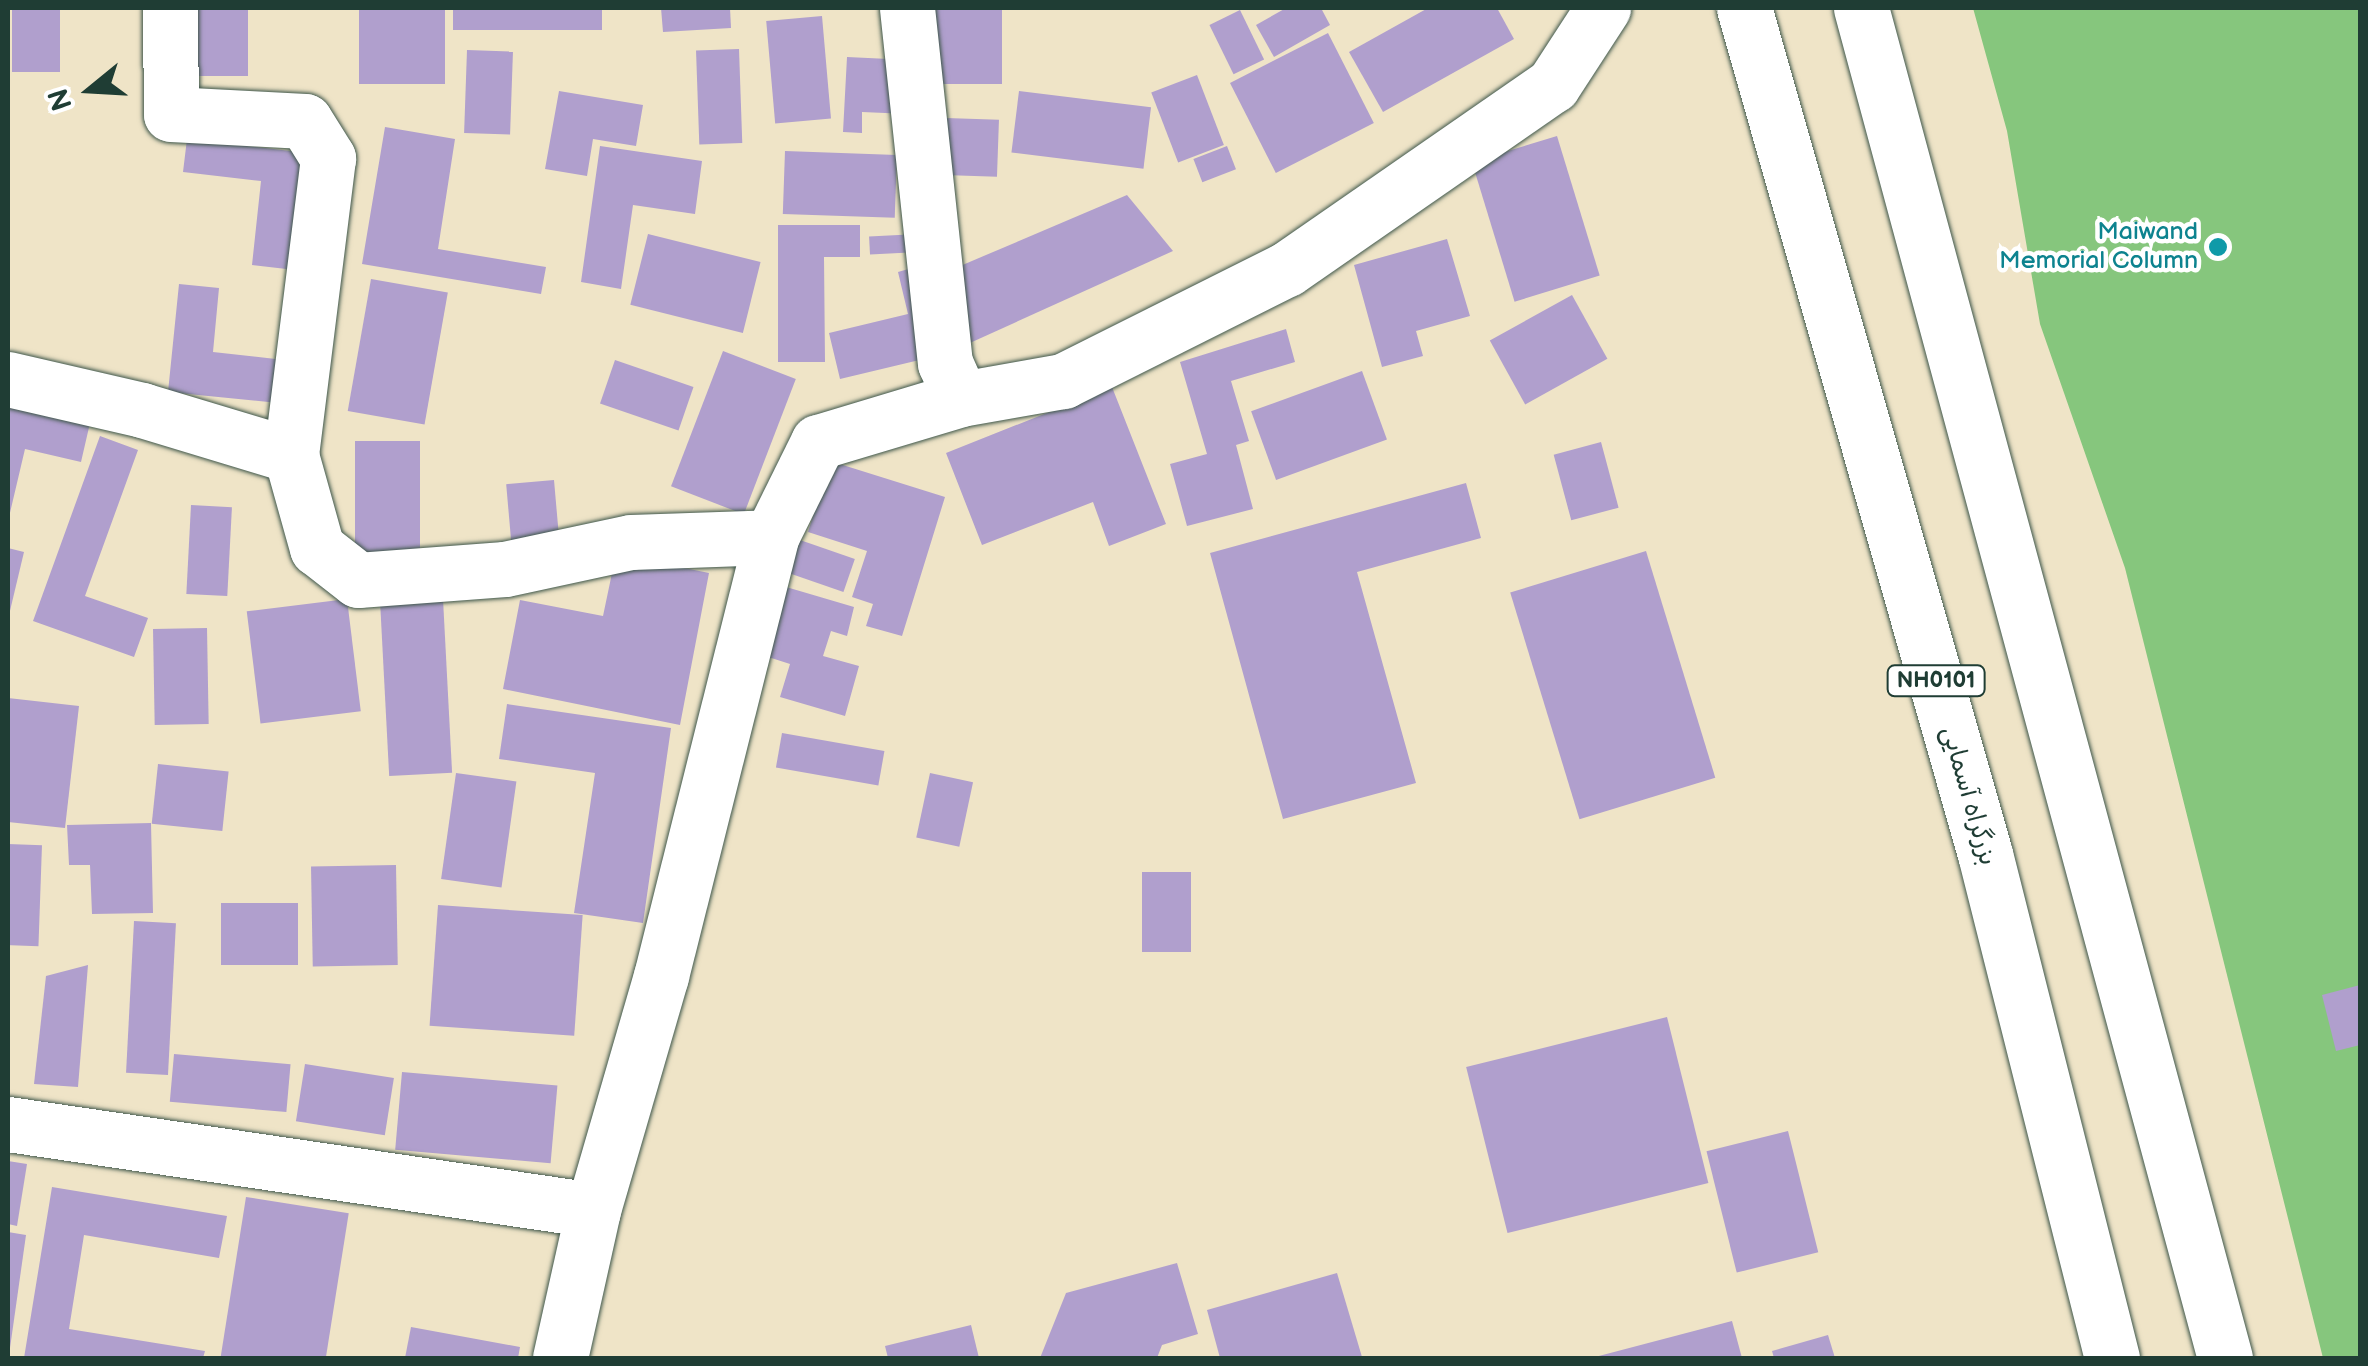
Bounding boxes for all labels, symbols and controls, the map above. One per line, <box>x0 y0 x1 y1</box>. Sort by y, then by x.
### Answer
north arrow <box>40 40 140 140</box>
text: N <box>42 84 80 115</box>
place label: Maiwand Memorial Column <box>1999 218 2198 277</box>
marker: Maiwand Memorial Column <box>2207 236 2229 258</box>
road number: NH0101 <box>1886 664 1986 698</box>
street label: بزرگراه آسمایی <box>1934 723 2002 869</box>

